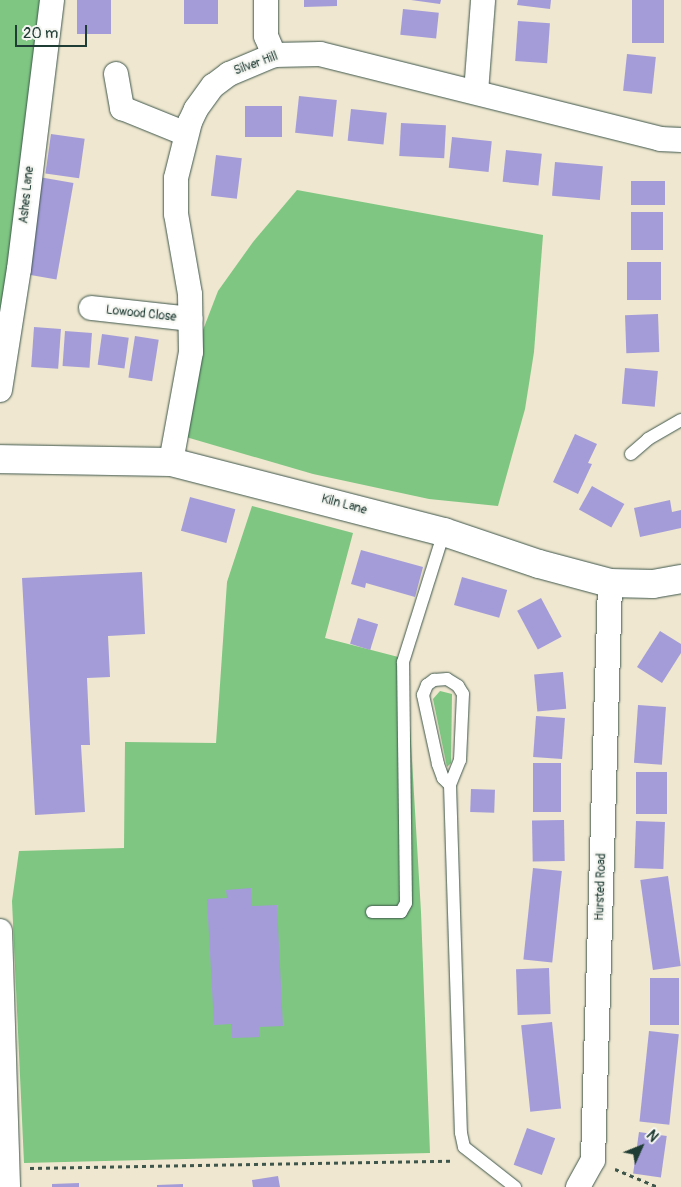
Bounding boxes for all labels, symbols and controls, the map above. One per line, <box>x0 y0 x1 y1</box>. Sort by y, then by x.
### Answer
scale bar <box>18 15 90 47</box>
text: 20 m <box>23 24 58 43</box>
street label: Silver Hill <box>232 49 280 79</box>
street label: Ashes Lane <box>17 166 37 224</box>
street label: Lowood Close <box>105 303 177 325</box>
street label: Kiln Lane <box>320 492 368 518</box>
street label: Hursted Road <box>593 853 609 921</box>
north arrow <box>616 1122 666 1172</box>
text: N <box>643 1127 662 1146</box>

